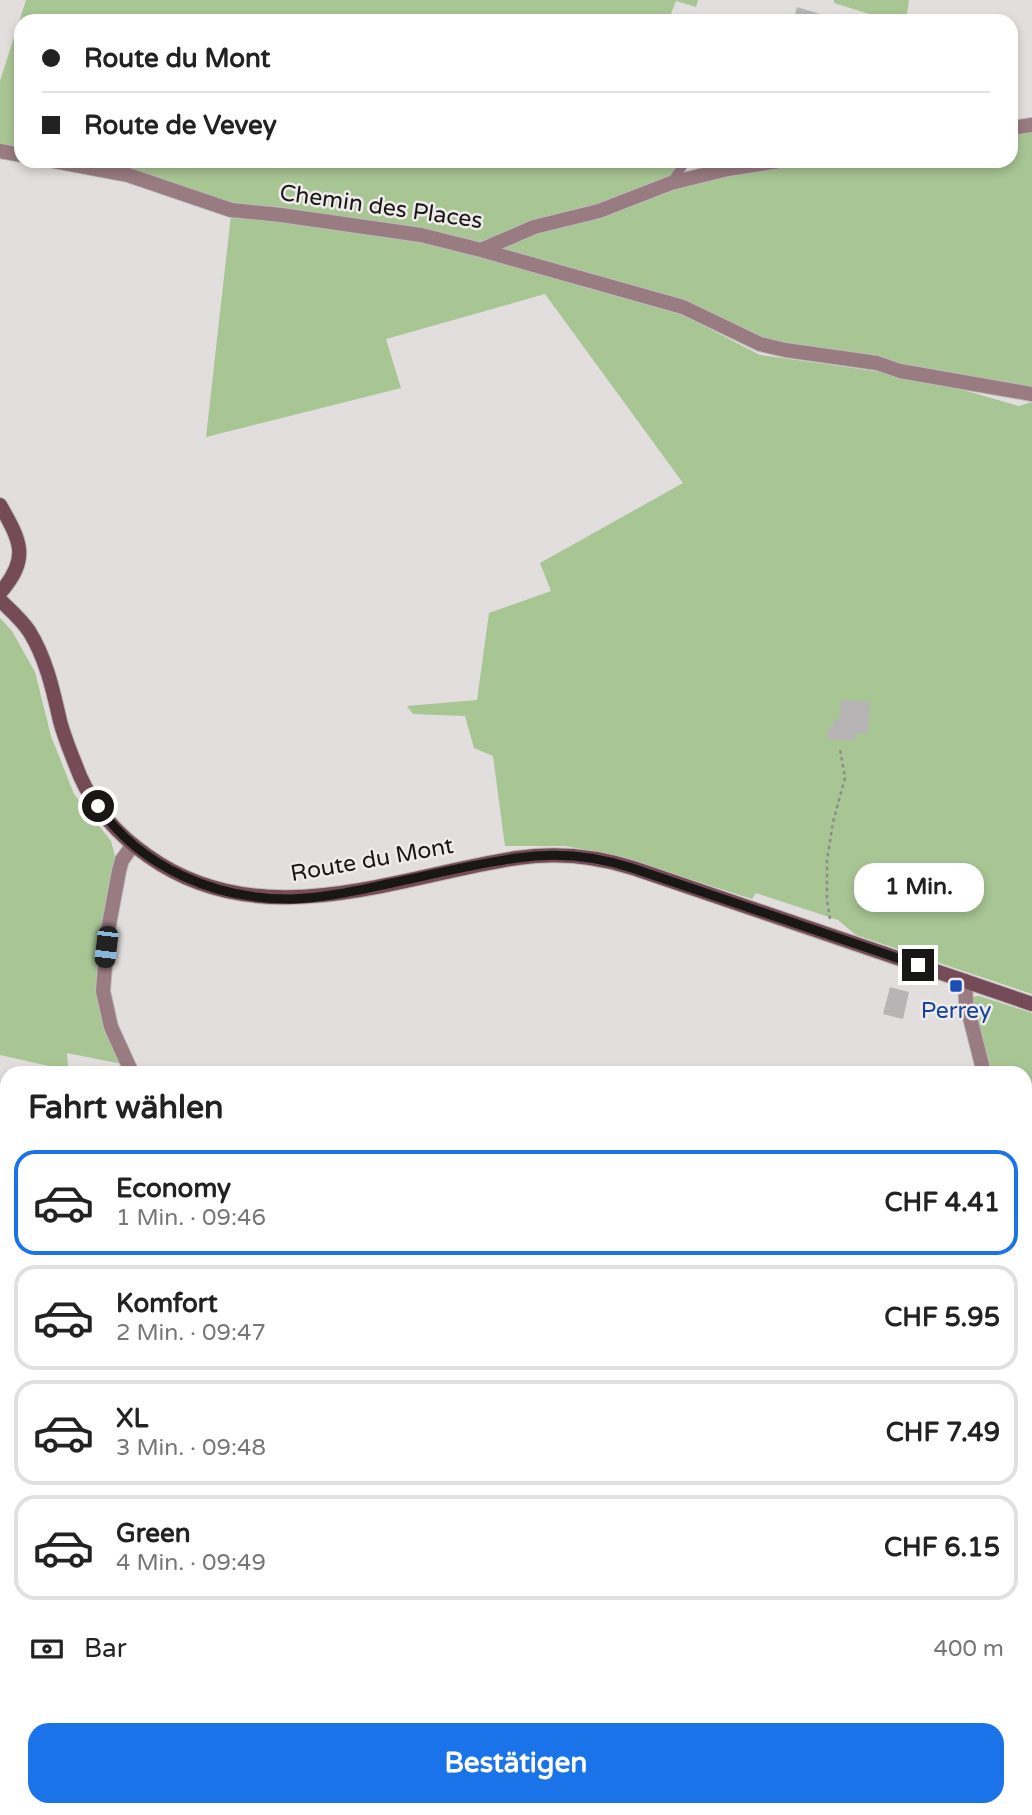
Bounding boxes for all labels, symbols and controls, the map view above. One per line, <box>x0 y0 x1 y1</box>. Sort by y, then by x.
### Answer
text: Route du Mont <box>84 43 270 74</box>
text: Route de Vevey <box>84 110 277 141</box>
street label: Chemin des Places <box>278 179 484 235</box>
route start <box>82 790 114 822</box>
street label: Route du Mont <box>288 832 456 888</box>
callout: 1 Min. <box>853 864 983 912</box>
text: 1 Min. <box>885 873 953 901</box>
car <box>94 925 119 969</box>
route end <box>902 949 934 981</box>
marker: Perrey <box>948 978 964 994</box>
place label: Perrey <box>921 997 991 1025</box>
text: Fahrt wählen <box>28 1089 224 1127</box>
icon: car <box>32 1171 95 1234</box>
text: Economy <box>116 1173 231 1204</box>
text: CHF 4.41 <box>885 1187 1000 1218</box>
text: 1 Min. · 09:46 <box>116 1204 266 1232</box>
icon: car <box>32 1286 95 1349</box>
text: Komfort <box>116 1288 218 1319</box>
text: CHF 5.95 <box>884 1302 1000 1333</box>
text: 2 Min. · 09:47 <box>116 1319 266 1347</box>
icon: car <box>32 1401 95 1464</box>
text: XL <box>116 1403 148 1434</box>
text: CHF 7.49 <box>886 1417 1000 1448</box>
text: 3 Min. · 09:48 <box>116 1434 266 1462</box>
icon: car <box>32 1516 95 1579</box>
text: Green <box>116 1518 191 1549</box>
text: CHF 6.15 <box>884 1532 1000 1563</box>
text: 4 Min. · 09:49 <box>116 1549 266 1577</box>
icon: cash <box>28 1630 66 1668</box>
text: Bar <box>84 1633 127 1664</box>
text: 400 m <box>934 1635 1004 1663</box>
button: Bestätigen <box>28 1723 1004 1803</box>

